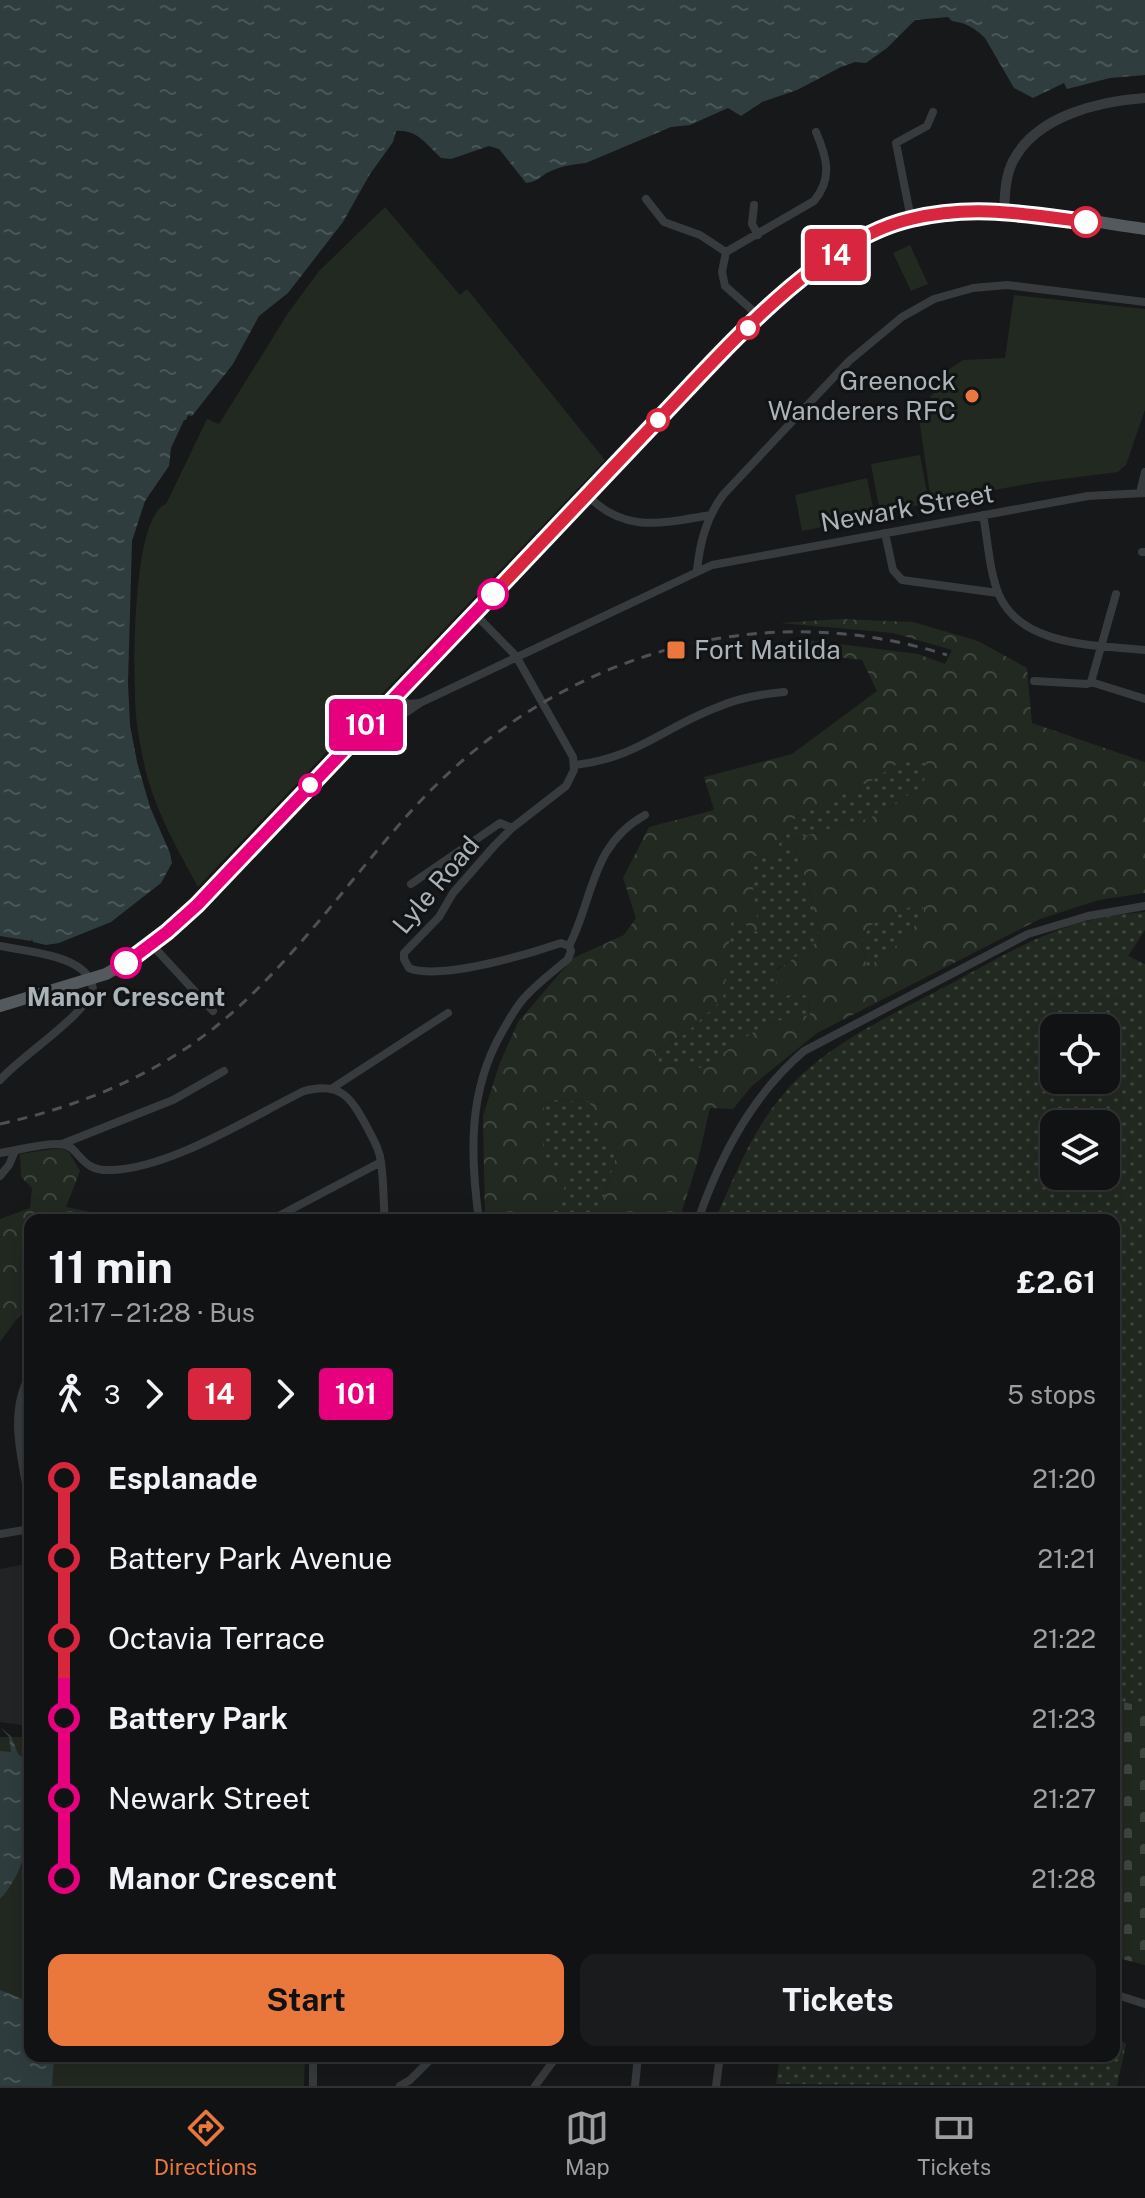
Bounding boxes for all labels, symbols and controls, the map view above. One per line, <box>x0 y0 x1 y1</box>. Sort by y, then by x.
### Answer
unlabelled marker <box>1071 207 1101 237</box>
line badge: 14 <box>800 229 872 281</box>
text: 14 <box>821 238 851 271</box>
unlabelled marker <box>737 317 759 339</box>
place label: Greenock Wanderers RFC <box>768 365 956 426</box>
marker: Greenock Wanderers RFC <box>963 387 981 405</box>
unlabelled marker <box>647 409 669 431</box>
street label: Newark Street <box>818 477 996 538</box>
unlabelled marker <box>478 579 508 609</box>
place label: Fort Matilda <box>694 634 841 665</box>
marker: Fort Matilda <box>665 639 687 661</box>
line badge: 101 <box>320 699 412 751</box>
text: 101 <box>345 708 387 741</box>
unlabelled marker <box>299 774 321 796</box>
street label: Lyle Road <box>386 830 485 940</box>
marker: Manor Crescent <box>111 948 141 978</box>
place label: Manor Crescent <box>27 981 225 1012</box>
map controls <box>1040 1014 1120 1190</box>
button: locate <box>1040 1014 1120 1094</box>
button: layers <box>1040 1110 1120 1190</box>
text: 11 min <box>48 1241 173 1293</box>
text: £2.61 <box>1017 1264 1096 1300</box>
text: 21:17 – 21:28 · Bus <box>48 1297 255 1328</box>
icon: walk <box>48 1372 92 1416</box>
icon: forward <box>132 1372 176 1416</box>
icon: forward <box>263 1372 307 1416</box>
text: 14 <box>204 1377 235 1410</box>
text: 101 <box>335 1377 377 1410</box>
text: 3 <box>104 1379 120 1410</box>
text: 5 stops <box>1007 1379 1096 1410</box>
text: Esplanade <box>108 1460 258 1496</box>
text: 21:20 <box>1032 1463 1096 1494</box>
text: Battery Park Avenue <box>108 1540 392 1576</box>
text: 21:21 <box>1037 1543 1096 1574</box>
text: Octavia Terrace <box>108 1620 325 1656</box>
text: 21:22 <box>1033 1623 1096 1654</box>
text: Battery Park <box>108 1700 288 1736</box>
text: 21:23 <box>1032 1703 1096 1734</box>
text: Newark Street <box>108 1780 310 1816</box>
text: 21:27 <box>1032 1783 1096 1814</box>
text: Manor Crescent <box>108 1860 337 1896</box>
text: 21:28 <box>1031 1863 1096 1894</box>
button: Start <box>48 1954 564 2046</box>
button: Tickets <box>580 1954 1096 2046</box>
tab: Directions <box>154 2106 257 2180</box>
tab: Map <box>565 2106 610 2180</box>
tab: Tickets <box>917 2106 991 2180</box>

